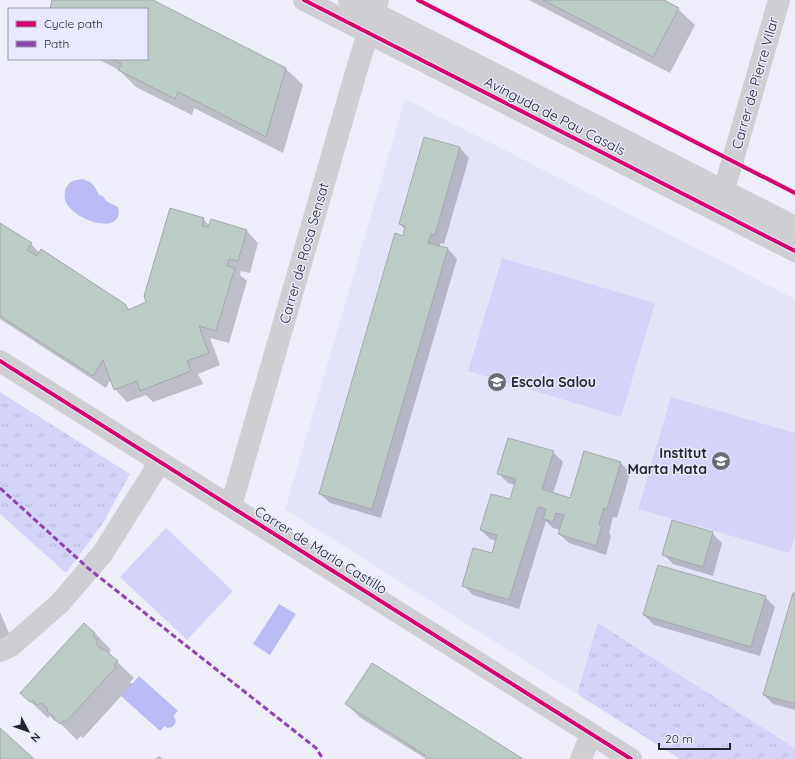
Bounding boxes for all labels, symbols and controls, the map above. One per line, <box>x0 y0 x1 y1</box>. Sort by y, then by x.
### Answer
legend <box>8 8 148 60</box>
street label: Carrer de Pierre Vilar <box>728 14 783 151</box>
text: Cycle path <box>44 16 103 31</box>
text: Path <box>44 36 69 51</box>
street label: Avinguda de Pau Casals <box>482 73 628 159</box>
street label: Carrer de Rosa Sensat <box>275 180 333 326</box>
school or university icon: Escola Salou <box>486 371 508 393</box>
place label: Escola Salou <box>511 373 596 391</box>
place label: Institut Marta Mata <box>627 444 707 478</box>
school or university icon: Institut Marta Mata <box>710 450 732 472</box>
street label: Carrer de Maria Castillo <box>251 502 391 598</box>
north arrow <box>8 711 48 751</box>
scale bar <box>659 725 730 751</box>
text: N <box>28 730 43 745</box>
text: 20 m <box>665 731 693 746</box>

